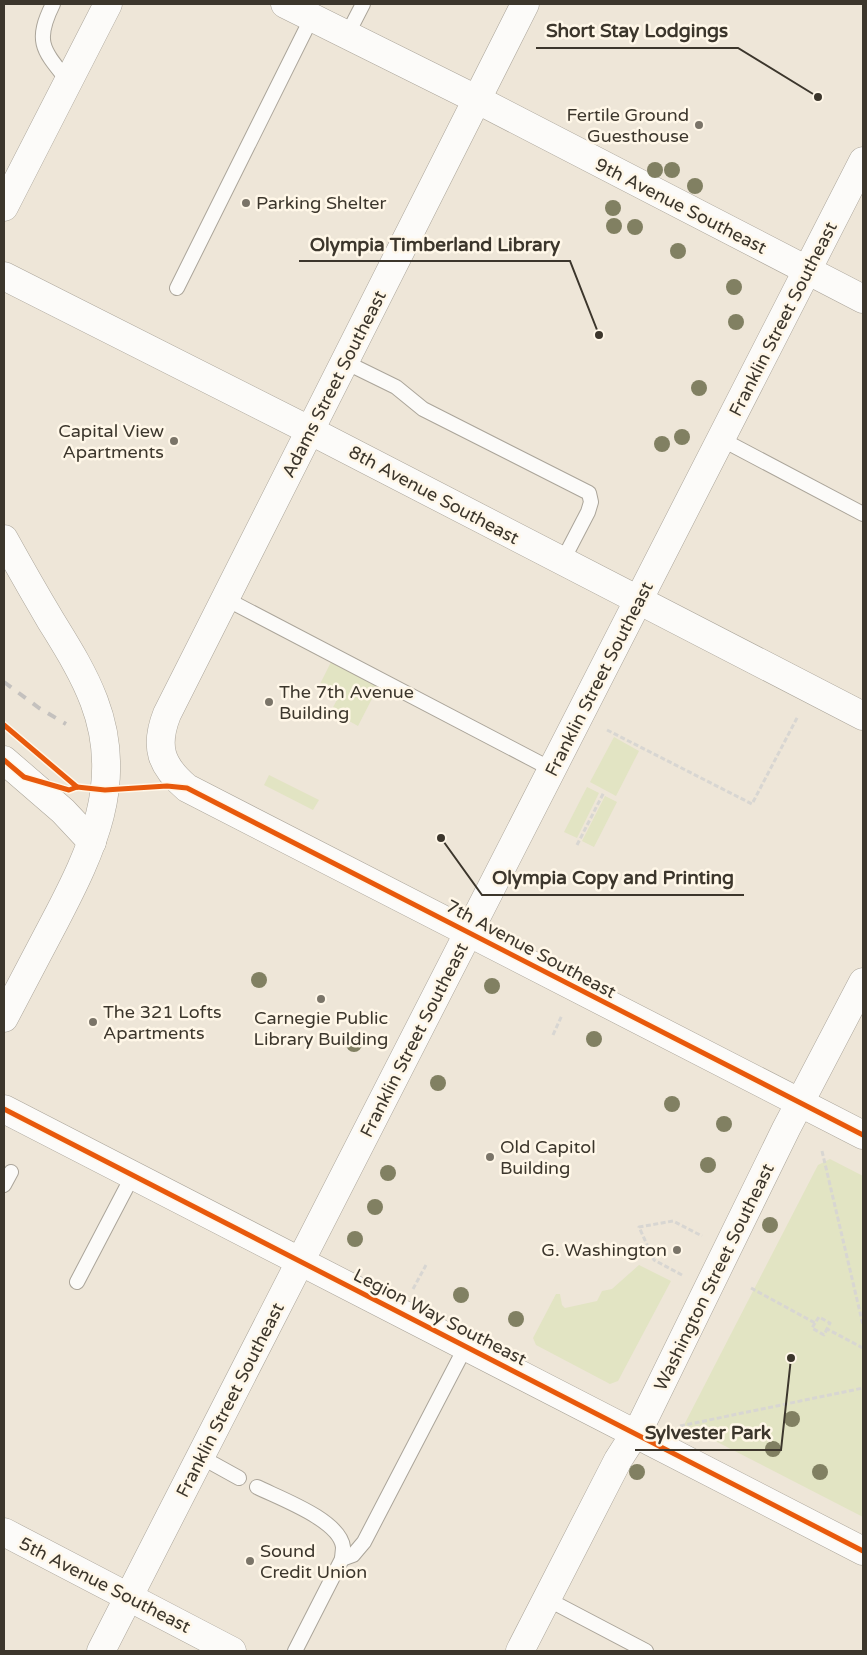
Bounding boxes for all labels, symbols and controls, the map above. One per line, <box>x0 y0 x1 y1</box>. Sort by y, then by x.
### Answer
callout: Short Stay Lodgings <box>536 14 738 48</box>
text: Short Stay Lodgings <box>546 20 728 43</box>
place label: Fertile Ground Guesthouse <box>567 104 689 147</box>
marker: Fertile Ground Guesthouse <box>693 119 705 131</box>
street label: 9th Avenue Southeast <box>592 153 771 259</box>
place label: Parking Shelter <box>256 192 386 214</box>
marker: Parking Shelter <box>240 197 252 209</box>
street label: Franklin Street Southeast <box>724 218 842 420</box>
callout: Olympia Timberland Library <box>299 227 570 261</box>
text: Olympia Timberland Library <box>310 234 561 257</box>
street label: Adams Street Southeast <box>277 287 391 481</box>
place label: Capital View Apartments <box>58 420 164 463</box>
marker: Capital View Apartments <box>168 435 180 447</box>
street label: 8th Avenue Southeast <box>345 441 523 549</box>
street label: Franklin Street Southeast <box>540 578 658 780</box>
place label: The 7th Avenue Building <box>279 681 414 724</box>
marker: The 7th Avenue Building <box>263 696 275 708</box>
callout: Olympia Copy and Printing <box>482 861 744 895</box>
text: Olympia Copy and Printing <box>492 867 734 890</box>
street label: 7th Avenue Southeast <box>442 895 620 1003</box>
street label: Franklin Street Southeast <box>355 939 473 1141</box>
marker: Carnegie Public Library Building <box>315 993 327 1005</box>
place label: The 321 Lofts Apartments <box>103 1001 222 1044</box>
place label: Carnegie Public Library Building <box>254 1007 388 1050</box>
marker: The 321 Lofts Apartments <box>87 1016 99 1028</box>
place label: Old Capitol Building <box>500 1136 596 1179</box>
marker: Old Capitol Building <box>484 1151 496 1163</box>
street label: Washington Street Southeast <box>649 1160 779 1394</box>
place label: G. Washington <box>541 1239 667 1261</box>
marker: G. Washington <box>671 1244 683 1256</box>
street label: Legion Way Southeast <box>350 1264 530 1370</box>
street label: Franklin Street Southeast <box>171 1299 289 1501</box>
callout: Sylvester Park <box>635 1416 781 1450</box>
text: Sylvester Park <box>645 1422 772 1445</box>
street label: 5th Avenue Southeast <box>16 1532 195 1638</box>
place label: Sound Credit Union <box>260 1540 367 1583</box>
marker: Sound Credit Union <box>244 1555 256 1567</box>

